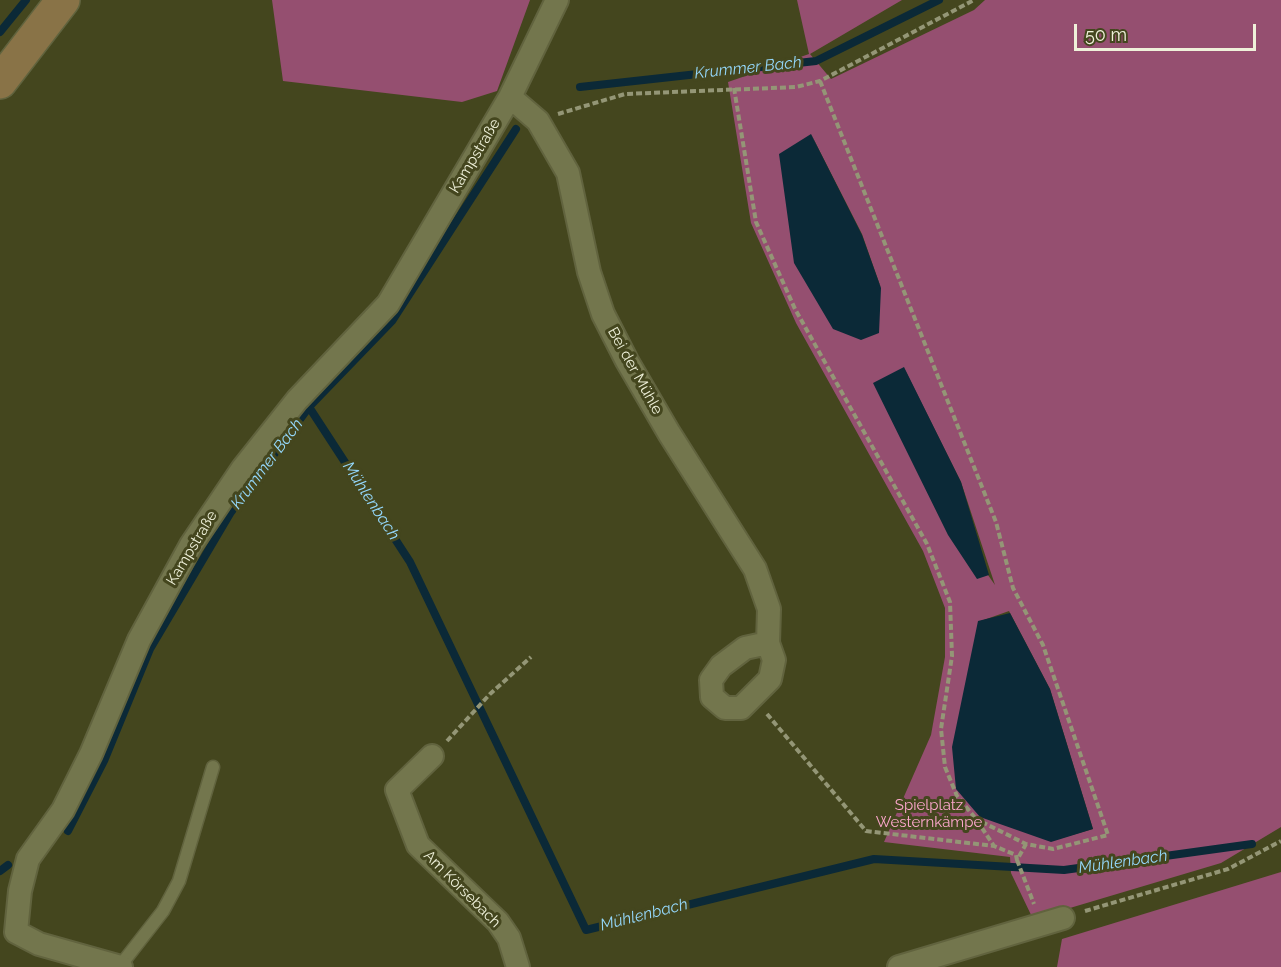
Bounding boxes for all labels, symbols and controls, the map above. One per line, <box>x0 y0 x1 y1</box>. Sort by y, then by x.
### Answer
scale bar <box>1077 12 1258 50</box>
text: 50 m <box>1085 24 1127 45</box>
water label: Krummer Bach <box>693 53 803 83</box>
street label: Kampstraße <box>446 116 504 196</box>
street label: Bei der Mühle <box>604 324 666 418</box>
water label: Krummer Bach <box>227 415 307 513</box>
water label: Mühlenbach <box>339 458 403 544</box>
street label: Kampstraße <box>163 508 221 588</box>
park label: Spielplatz Westernkämpe <box>876 796 982 831</box>
water label: Mühlenbach <box>1077 846 1169 878</box>
street label: Am Körsebach <box>420 847 504 931</box>
water label: Mühlenbach <box>598 895 690 935</box>

